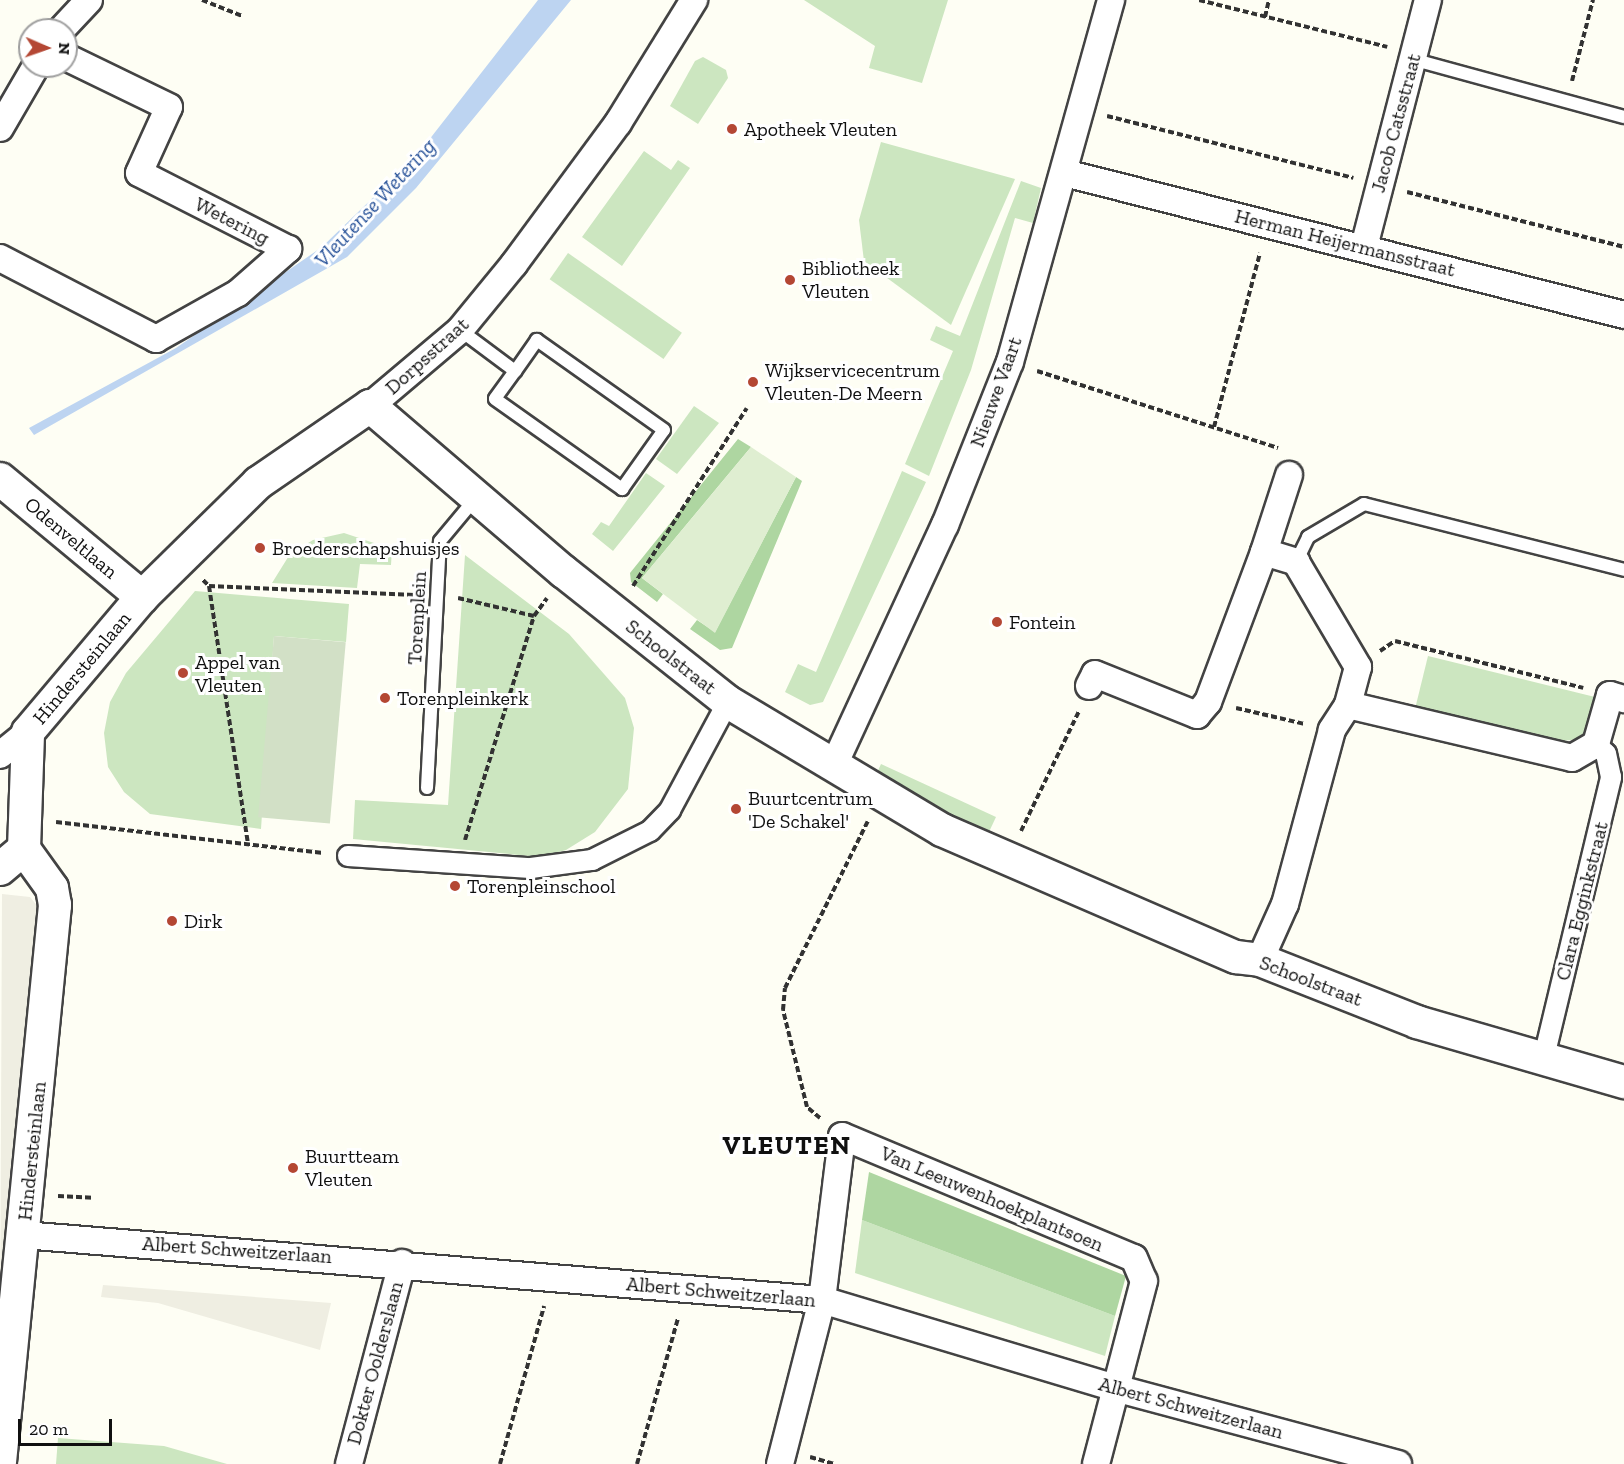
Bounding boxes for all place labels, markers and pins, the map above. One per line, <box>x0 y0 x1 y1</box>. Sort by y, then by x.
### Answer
place label: Apotheek Vleuten <box>744 117 898 141</box>
marker: Apotheek Vleuten <box>725 122 739 136</box>
place label: Bibliotheek Vleuten <box>802 256 899 303</box>
marker: Bibliotheek Vleuten <box>783 273 797 287</box>
place label: Wijkservicecentrum Vleuten-De Meern <box>765 358 940 405</box>
marker: Wijkservicecentrum Vleuten-De Meern <box>746 375 760 389</box>
place label: Broederschapshuisjes <box>272 536 460 560</box>
marker: Broederschapshuisjes <box>253 541 267 555</box>
place label: Fontein <box>1009 610 1075 634</box>
marker: Fontein <box>990 615 1004 629</box>
place label: Appel van Vleuten <box>195 650 280 697</box>
marker: Appel van Vleuten <box>176 666 190 680</box>
place label: Torenpleinkerk <box>397 686 529 710</box>
marker: Torenpleinkerk <box>378 691 392 705</box>
place label: Buurtcentrum 'De Schakel' <box>748 786 873 833</box>
marker: Buurtcentrum 'De Schakel' <box>729 802 743 816</box>
place label: Torenpleinschool <box>467 874 615 898</box>
marker: Torenpleinschool <box>448 879 462 893</box>
place label: Dirk <box>184 909 222 933</box>
marker: Dirk <box>165 914 179 928</box>
place label: Buurtteam Vleuten <box>305 1144 399 1191</box>
marker: Buurtteam Vleuten <box>286 1161 300 1175</box>

